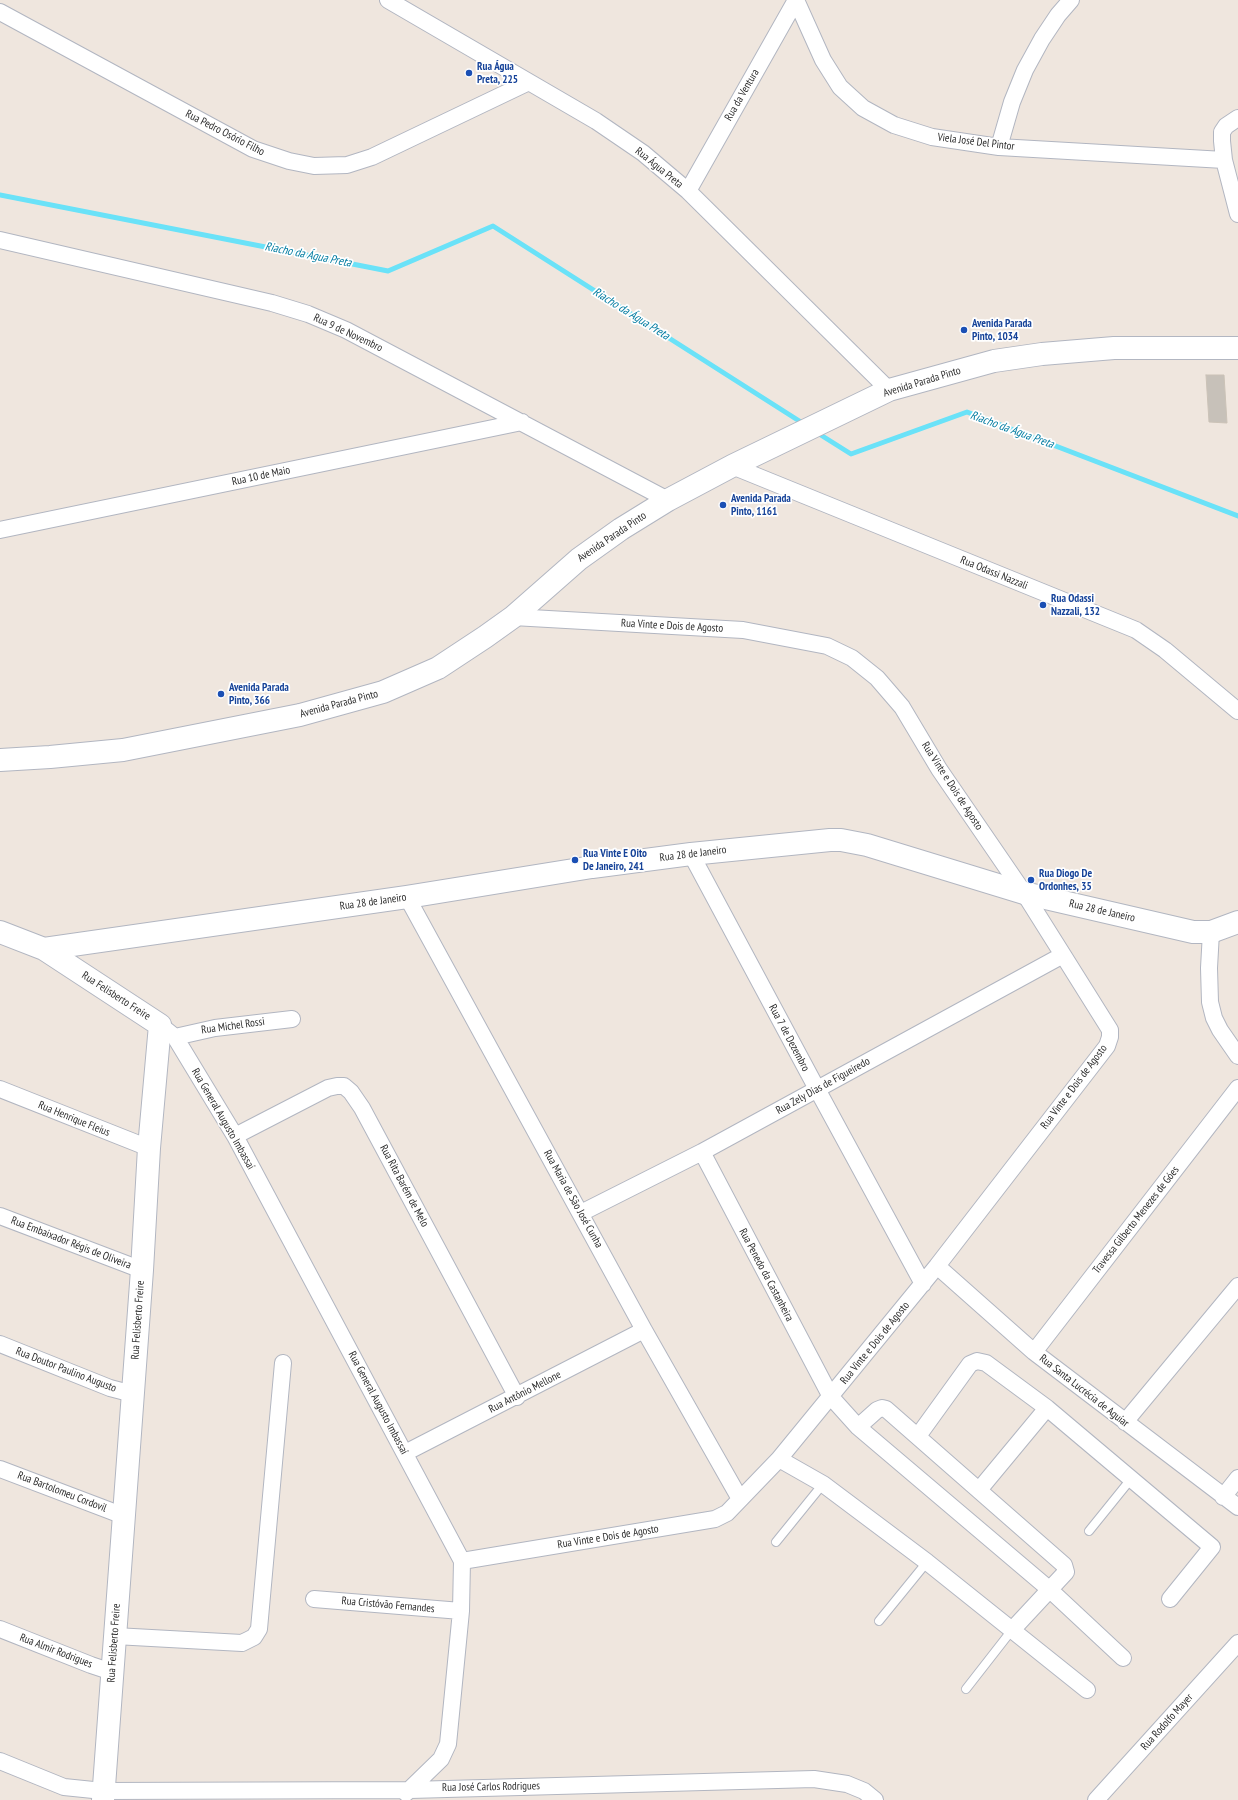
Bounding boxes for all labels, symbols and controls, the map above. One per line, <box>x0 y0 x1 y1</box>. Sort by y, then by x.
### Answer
place label: Rua Água Preta, 225 <box>477 60 518 86</box>
street label: Rua da Ventura <box>722 67 762 123</box>
marker: Rua Água Preta, 225 <box>464 68 474 78</box>
street label: Rua Pedro Osório Filho <box>183 107 267 159</box>
street label: Viela José Del Pintor <box>937 131 1015 153</box>
street label: Rua Água Preta <box>632 145 686 191</box>
water label: Riacho da Água Preta <box>264 240 352 270</box>
water label: Riacho da Água Preta <box>590 285 672 343</box>
street label: Rua 9 de Novembro <box>311 311 385 355</box>
place label: Avenida Parada Pinto, 1034 <box>972 317 1032 343</box>
marker: Avenida Parada Pinto, 1034 <box>959 325 969 335</box>
street label: Avenida Parada Pinto <box>882 364 962 400</box>
water label: Riacho da Água Preta <box>968 408 1056 452</box>
street label: Rua 10 de Maio <box>231 463 291 489</box>
place label: Avenida Parada Pinto, 1161 <box>731 492 791 518</box>
marker: Avenida Parada Pinto, 1161 <box>718 500 728 510</box>
street label: Avenida Parada Pinto <box>575 509 649 565</box>
street label: Rua Odassi Nazzali <box>958 553 1030 593</box>
place label: Rua Odassi Nazzali, 132 <box>1051 592 1100 618</box>
marker: Rua Odassi Nazzali, 132 <box>1038 600 1048 610</box>
street label: Rua Vinte e Dois de Agosto <box>621 617 723 635</box>
place label: Avenida Parada Pinto, 366 <box>229 681 289 707</box>
street label: Avenida Parada Pinto <box>299 687 379 721</box>
marker: Avenida Parada Pinto, 366 <box>216 689 226 699</box>
street label: Rua Vinte e Dois de Agosto <box>919 739 985 833</box>
street label: Rua 28 de Janeiro <box>659 843 727 865</box>
place label: Rua Vinte E Oito De Janeiro, 241 <box>583 847 647 873</box>
marker: Rua Vinte E Oito De Janeiro, 241 <box>570 855 580 865</box>
place label: Rua Diogo De Ordonhes, 35 <box>1039 867 1092 893</box>
marker: Rua Diogo De Ordonhes, 35 <box>1026 875 1036 885</box>
street label: Rua 28 de Janeiro <box>339 891 407 913</box>
street label: Rua 28 de Janeiro <box>1068 897 1136 925</box>
street label: Rua Felisberto Freire <box>79 969 153 1023</box>
street label: Rua 7 de Dezembro <box>766 1002 812 1074</box>
street label: Rua Michel Rossi <box>200 1015 266 1037</box>
street label: Rua Vinte e Dois de Agosto <box>1038 1042 1110 1132</box>
street label: Rua Zely Dias de Figueiredo <box>774 1055 872 1117</box>
street label: Rua General Augusto Imbassaí <box>189 1066 257 1172</box>
street label: Rua Henrique Fleius <box>36 1099 112 1139</box>
street label: Rua Rita Barém de Melo <box>377 1143 431 1229</box>
street label: Rua Maria de São José Cunha <box>541 1148 605 1250</box>
street label: Travessa Gilberto Menezes de Góes <box>1090 1164 1182 1276</box>
street label: Rua Embaixador Régis de Oliveira <box>9 1214 133 1272</box>
street label: Rua Penedo da Castanheira <box>736 1226 796 1324</box>
street label: Rua Felisberto Freire <box>129 1280 147 1360</box>
street label: Rua Vinte e Dois de Agosto <box>838 1299 912 1387</box>
street label: Rua Doutor Paulino Augusto <box>14 1345 118 1395</box>
street label: Rua General Augusto Imbassaí <box>345 1349 411 1457</box>
street label: Rua Santa Lucrécia de Aguiar <box>1037 1352 1131 1430</box>
street label: Rua Antônio Mellone <box>487 1368 563 1416</box>
street label: Rua Bartolomeu Cordovil <box>15 1469 109 1515</box>
street label: Rua Vinte e Dois de Agosto <box>556 1522 660 1552</box>
street label: Rua Cristóvão Fernandes <box>341 1594 435 1616</box>
street label: Rua Felisberto Freire <box>105 1603 123 1683</box>
street label: Rua Almir Rodrigues <box>18 1631 94 1671</box>
street label: Rua Rodolfo Mayer <box>1138 1691 1196 1753</box>
street label: Rua José Carlos Rodrigues <box>442 1780 540 1794</box>

